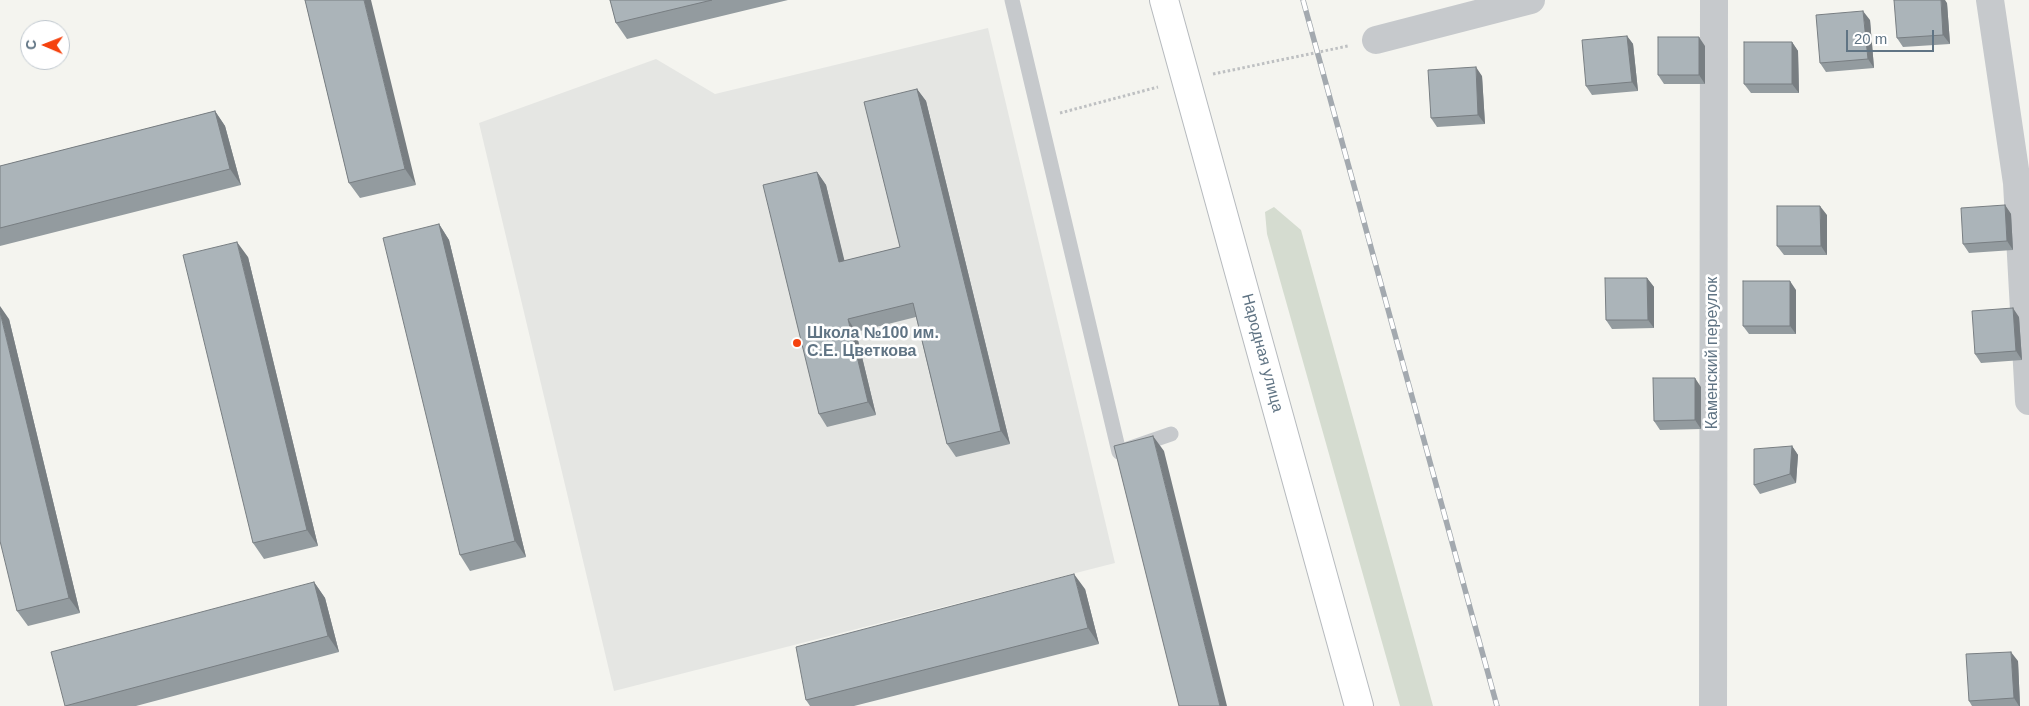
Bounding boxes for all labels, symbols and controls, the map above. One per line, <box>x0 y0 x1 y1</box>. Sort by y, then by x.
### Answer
north arrow <box>20 20 70 70</box>
scale bar <box>1849 20 1936 52</box>
text: 20 m <box>1854 30 1887 47</box>
text: С <box>23 40 39 50</box>
street label: Каменский переулок <box>1703 277 1723 429</box>
street label: Народная улица <box>1237 292 1287 414</box>
place label: Школа №100 им. С.Е. Цветкова <box>807 324 939 362</box>
marker: Школа №100 им. С.Е. Цветкова <box>791 337 803 349</box>

